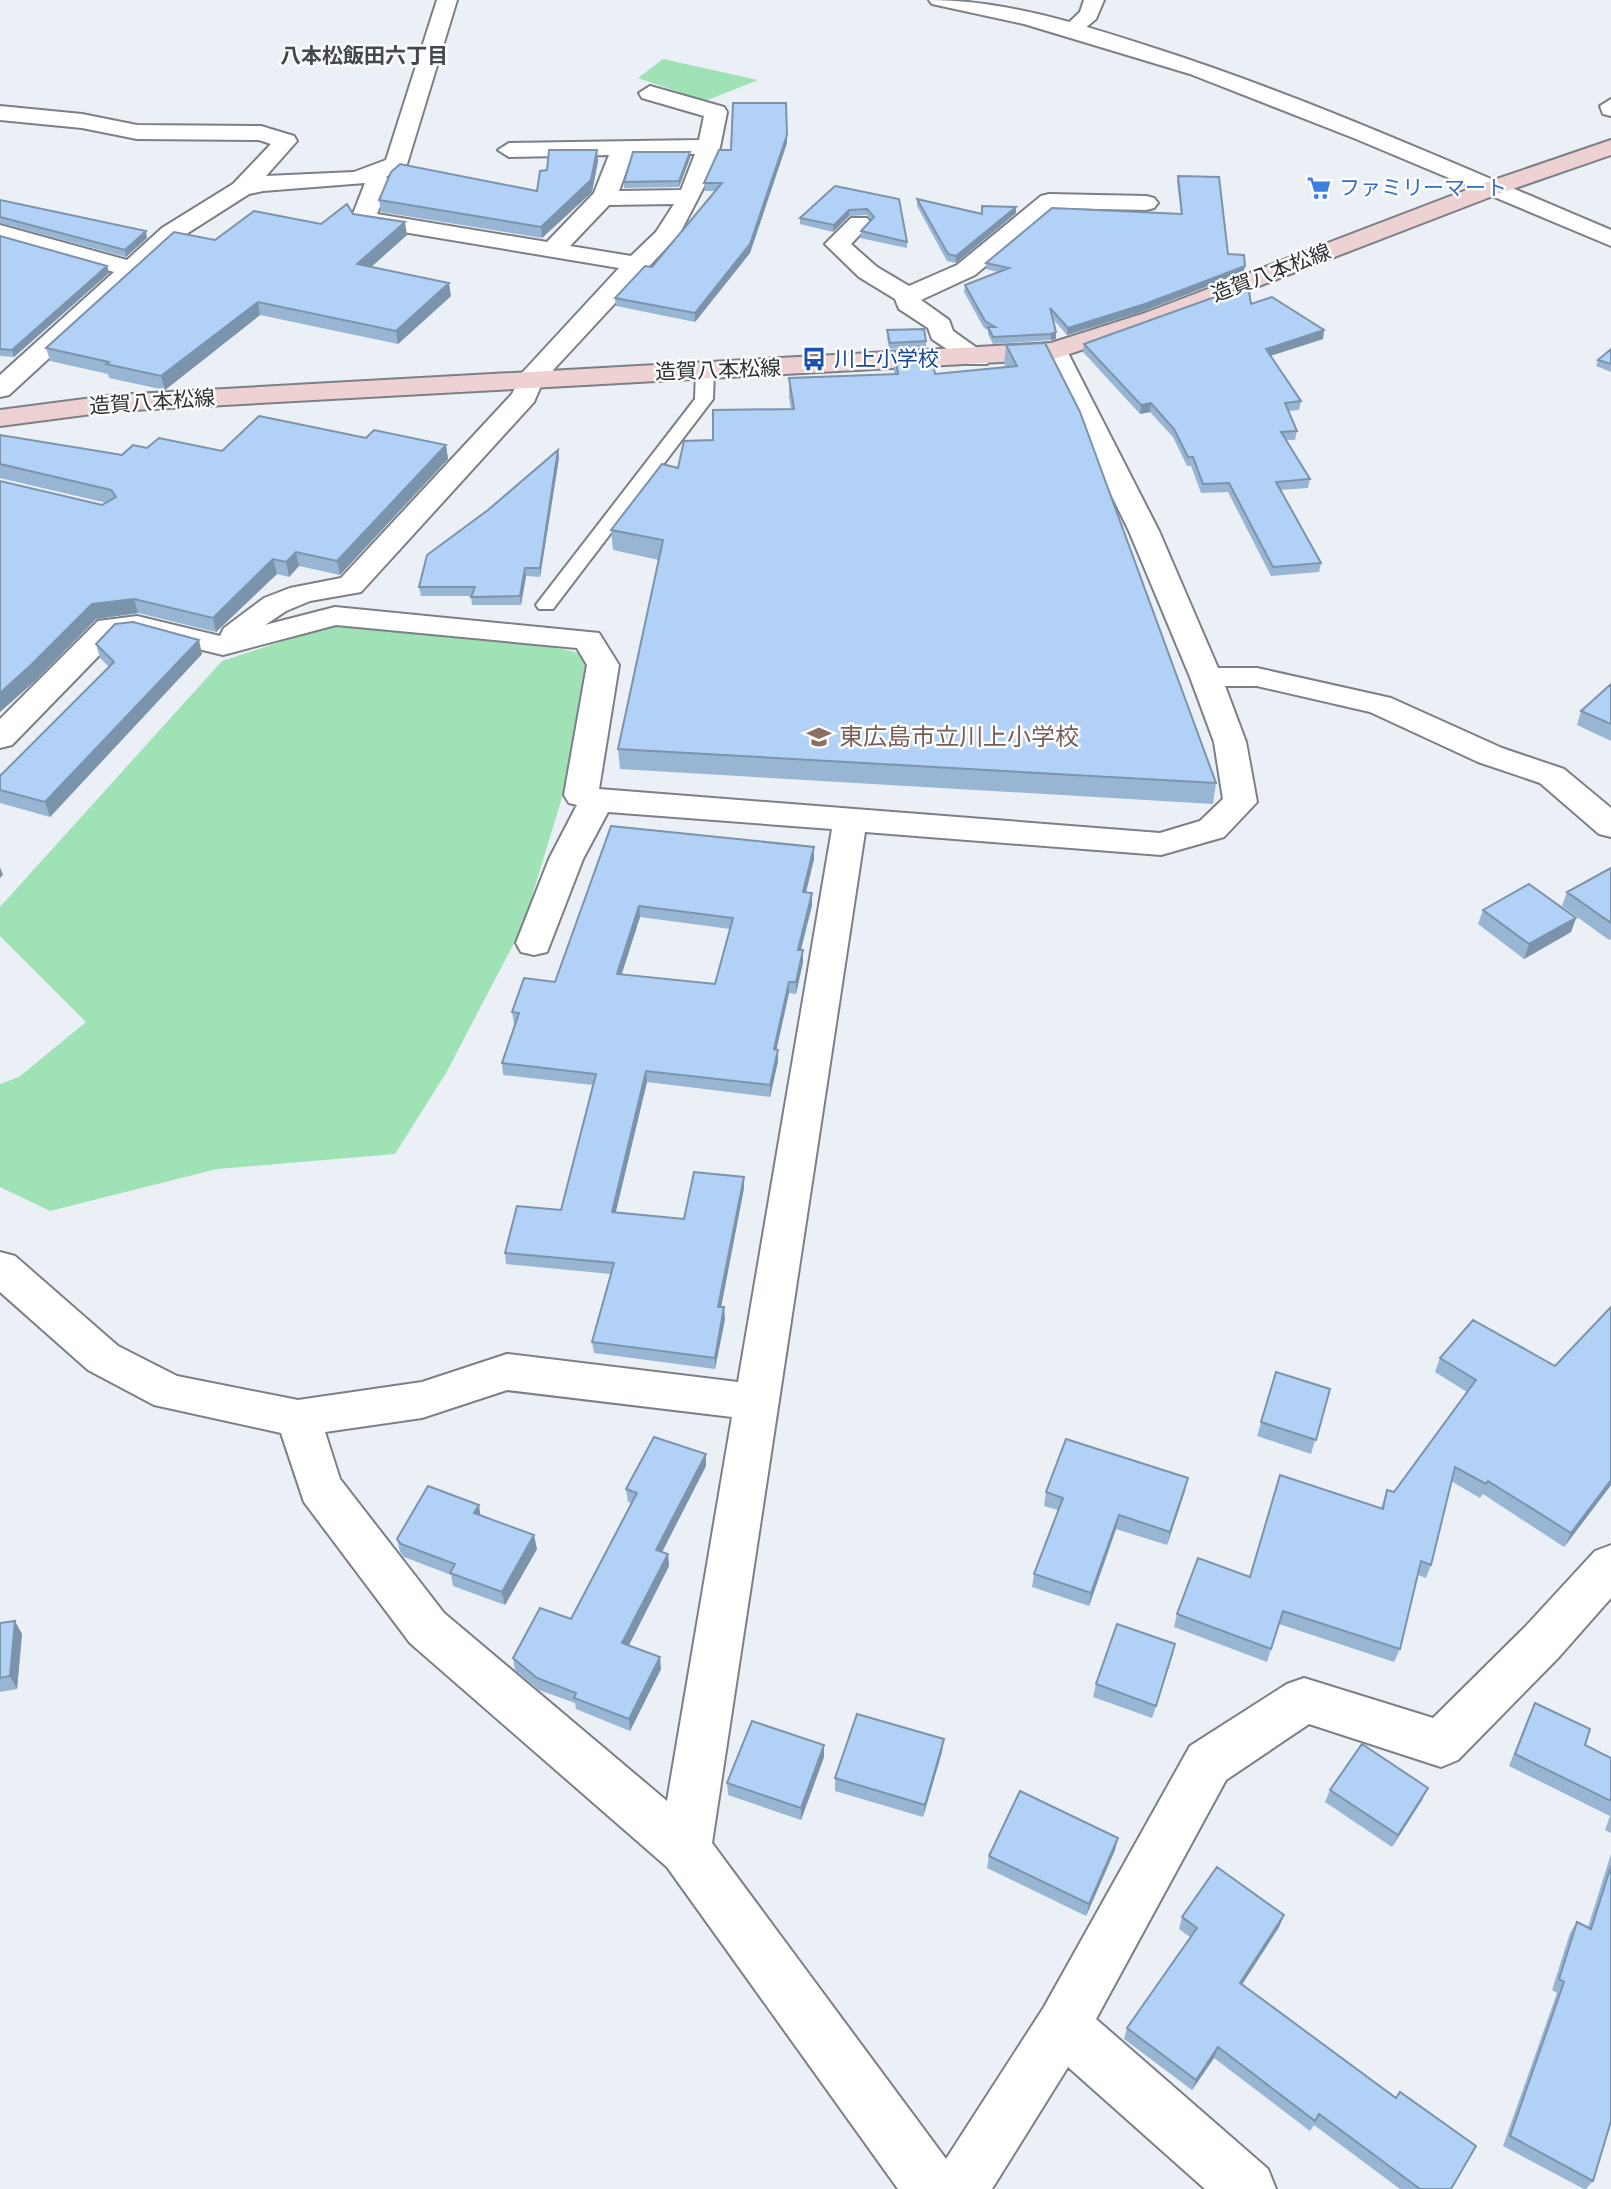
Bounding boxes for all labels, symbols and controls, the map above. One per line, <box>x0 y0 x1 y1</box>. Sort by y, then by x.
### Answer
district label: 八本松飯田六丁目 <box>280 43 448 69</box>
supermarket icon: ファミリーマート <box>1305 174 1333 202</box>
place label: ファミリーマート <box>1339 175 1507 201</box>
street label: 造賀八本松線 <box>1208 238 1334 308</box>
bus stop icon: 川上小学校 <box>800 345 828 373</box>
place label: 川上小学校 <box>834 346 939 372</box>
street label: 造賀八本松線 <box>655 355 781 385</box>
street label: 造賀八本松線 <box>88 385 216 419</box>
place label: 東広島市立川上小学校 <box>839 722 1079 752</box>
school or university icon: 東広島市立川上小学校 <box>805 723 833 751</box>

